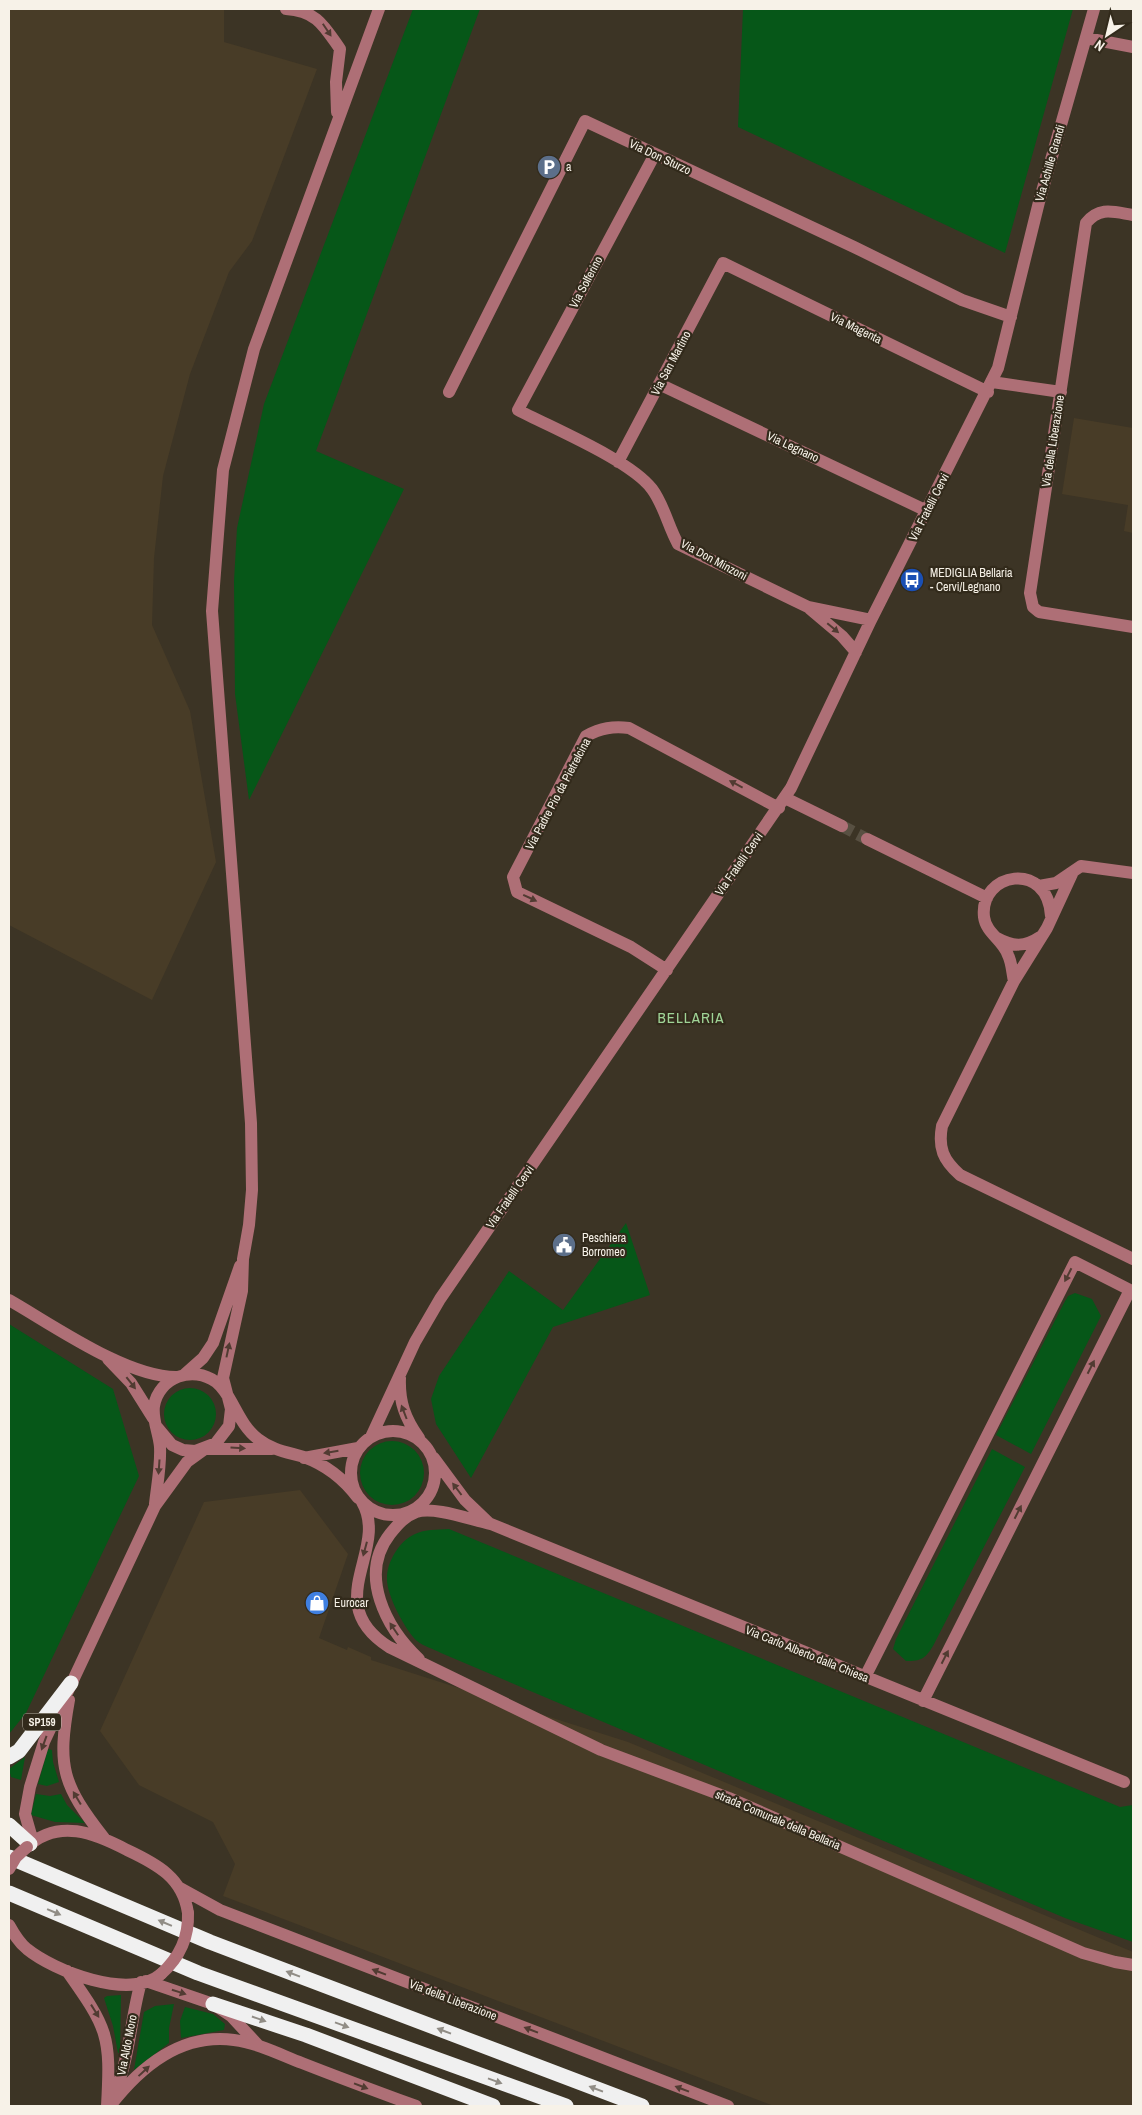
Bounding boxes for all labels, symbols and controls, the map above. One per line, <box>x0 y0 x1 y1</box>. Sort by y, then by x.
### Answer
north arrow <box>1082 10 1132 60</box>
one-way arrow <box>322 24 332 37</box>
text: N <box>1091 36 1108 55</box>
street label: Via Achille Grandi <box>1031 123 1069 203</box>
street label: Via Don Sturzo <box>626 136 694 178</box>
parking icon: a <box>536 154 562 180</box>
place label: a <box>566 159 572 175</box>
street label: Via Solferino <box>566 253 606 311</box>
street label: Via Magenta <box>827 309 885 348</box>
street label: Via San Martino <box>647 328 695 398</box>
street label: Via della Liberazione <box>1038 394 1068 488</box>
street label: Via Legnano <box>764 428 822 466</box>
street label: Via Fratelli Cervi <box>905 471 953 543</box>
street label: Via Don Minzoni <box>678 536 750 584</box>
place label: MEDIGLIA Bellaria - Cervi/Legnano <box>930 565 1013 595</box>
bus stop icon: MEDIGLIA Bellaria - Cervi/Legnano <box>899 567 925 593</box>
one-way arrow <box>826 623 839 634</box>
street label: Via Padre Pio da Pietrelcina <box>522 735 595 853</box>
one-way arrow <box>729 780 743 789</box>
street label: Via Fratelli Cervi <box>711 829 767 899</box>
one-way arrow <box>523 894 537 902</box>
district label: BELLARIA <box>658 1007 724 1028</box>
street label: Via Fratelli Cervi <box>482 1162 538 1232</box>
place label: Peschiera Borromeo <box>582 1230 627 1260</box>
public building icon: Peschiera Borromeo <box>551 1232 577 1258</box>
one-way arrow <box>1064 1267 1072 1282</box>
one-way arrow <box>224 1342 232 1357</box>
one-way arrow <box>1087 1360 1095 1374</box>
one-way arrow <box>126 1377 137 1390</box>
one-way arrow <box>400 1404 408 1419</box>
one-way arrow <box>231 1444 247 1452</box>
one-way arrow <box>323 1449 339 1457</box>
one-way arrow <box>155 1459 163 1475</box>
one-way arrow <box>452 1482 462 1496</box>
one-way arrow <box>1014 1505 1022 1519</box>
one-way arrow <box>361 1542 369 1557</box>
shop icon: Eurocar <box>304 1590 330 1616</box>
place label: Eurocar <box>334 1595 369 1611</box>
one-way arrow <box>389 1622 399 1636</box>
street label: Via Carlo Alberto dalla Chiesa <box>743 1622 872 1686</box>
one-way arrow <box>941 1650 949 1664</box>
road number: SP159 <box>23 1714 61 1730</box>
one-way arrow <box>40 1736 48 1751</box>
street label: strada Comunale della Bellaria <box>713 1786 844 1854</box>
one-way arrow <box>72 1792 81 1805</box>
one-way arrow <box>47 1908 61 1916</box>
one-way arrow <box>157 1919 172 1927</box>
one-way arrow <box>371 1968 386 1976</box>
one-way arrow <box>285 1969 300 1977</box>
street label: Via della Liberazione <box>407 1976 499 2024</box>
one-way arrow <box>172 1989 187 1997</box>
one-way arrow <box>90 2004 99 2018</box>
street label: Via Aldo Moro <box>113 2013 141 2077</box>
one-way arrow <box>252 2016 267 2024</box>
one-way arrow <box>335 2021 350 2029</box>
one-way arrow <box>523 2026 538 2033</box>
one-way arrow <box>437 2027 452 2034</box>
one-way arrow <box>137 2065 149 2077</box>
one-way arrow <box>488 2077 503 2085</box>
one-way arrow <box>354 2082 369 2090</box>
one-way arrow <box>589 2085 604 2092</box>
one-way arrow <box>674 2085 689 2093</box>

